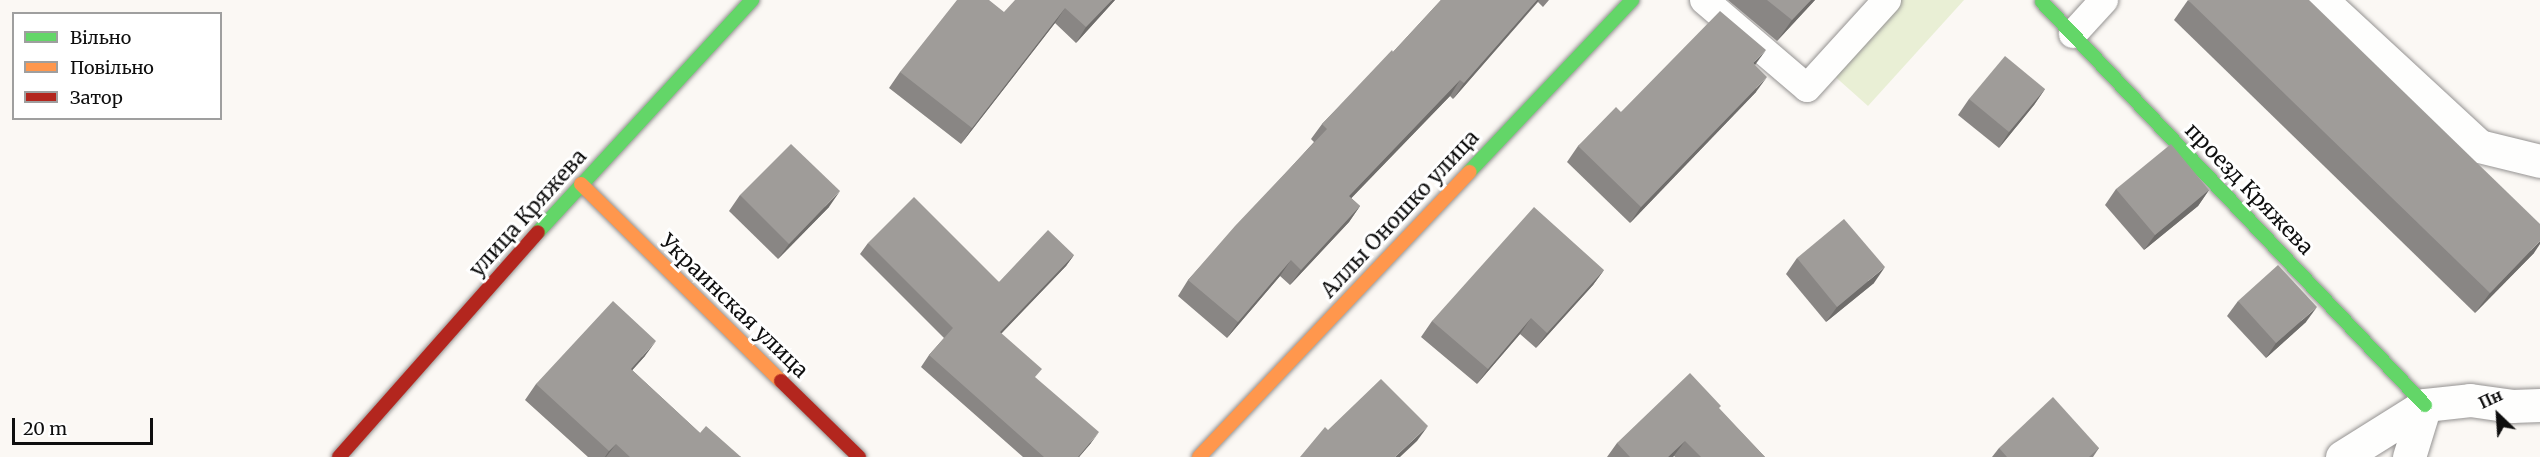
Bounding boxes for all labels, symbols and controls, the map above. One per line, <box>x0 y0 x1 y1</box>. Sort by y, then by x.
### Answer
legend <box>12 12 222 120</box>
text: Вільно <box>70 26 131 49</box>
text: Повільно <box>70 56 154 79</box>
text: Затор <box>70 86 123 109</box>
street label: проезд Кряжева <box>2180 118 2318 260</box>
street label: Аллы Оношко улица <box>1316 125 1484 303</box>
street label: улица Кряжева <box>464 144 592 282</box>
street label: Украинская улица <box>655 229 813 383</box>
north arrow <box>2468 385 2528 445</box>
text: Пн <box>2475 385 2506 413</box>
scale bar <box>15 406 156 444</box>
text: 20 m <box>23 417 67 440</box>

